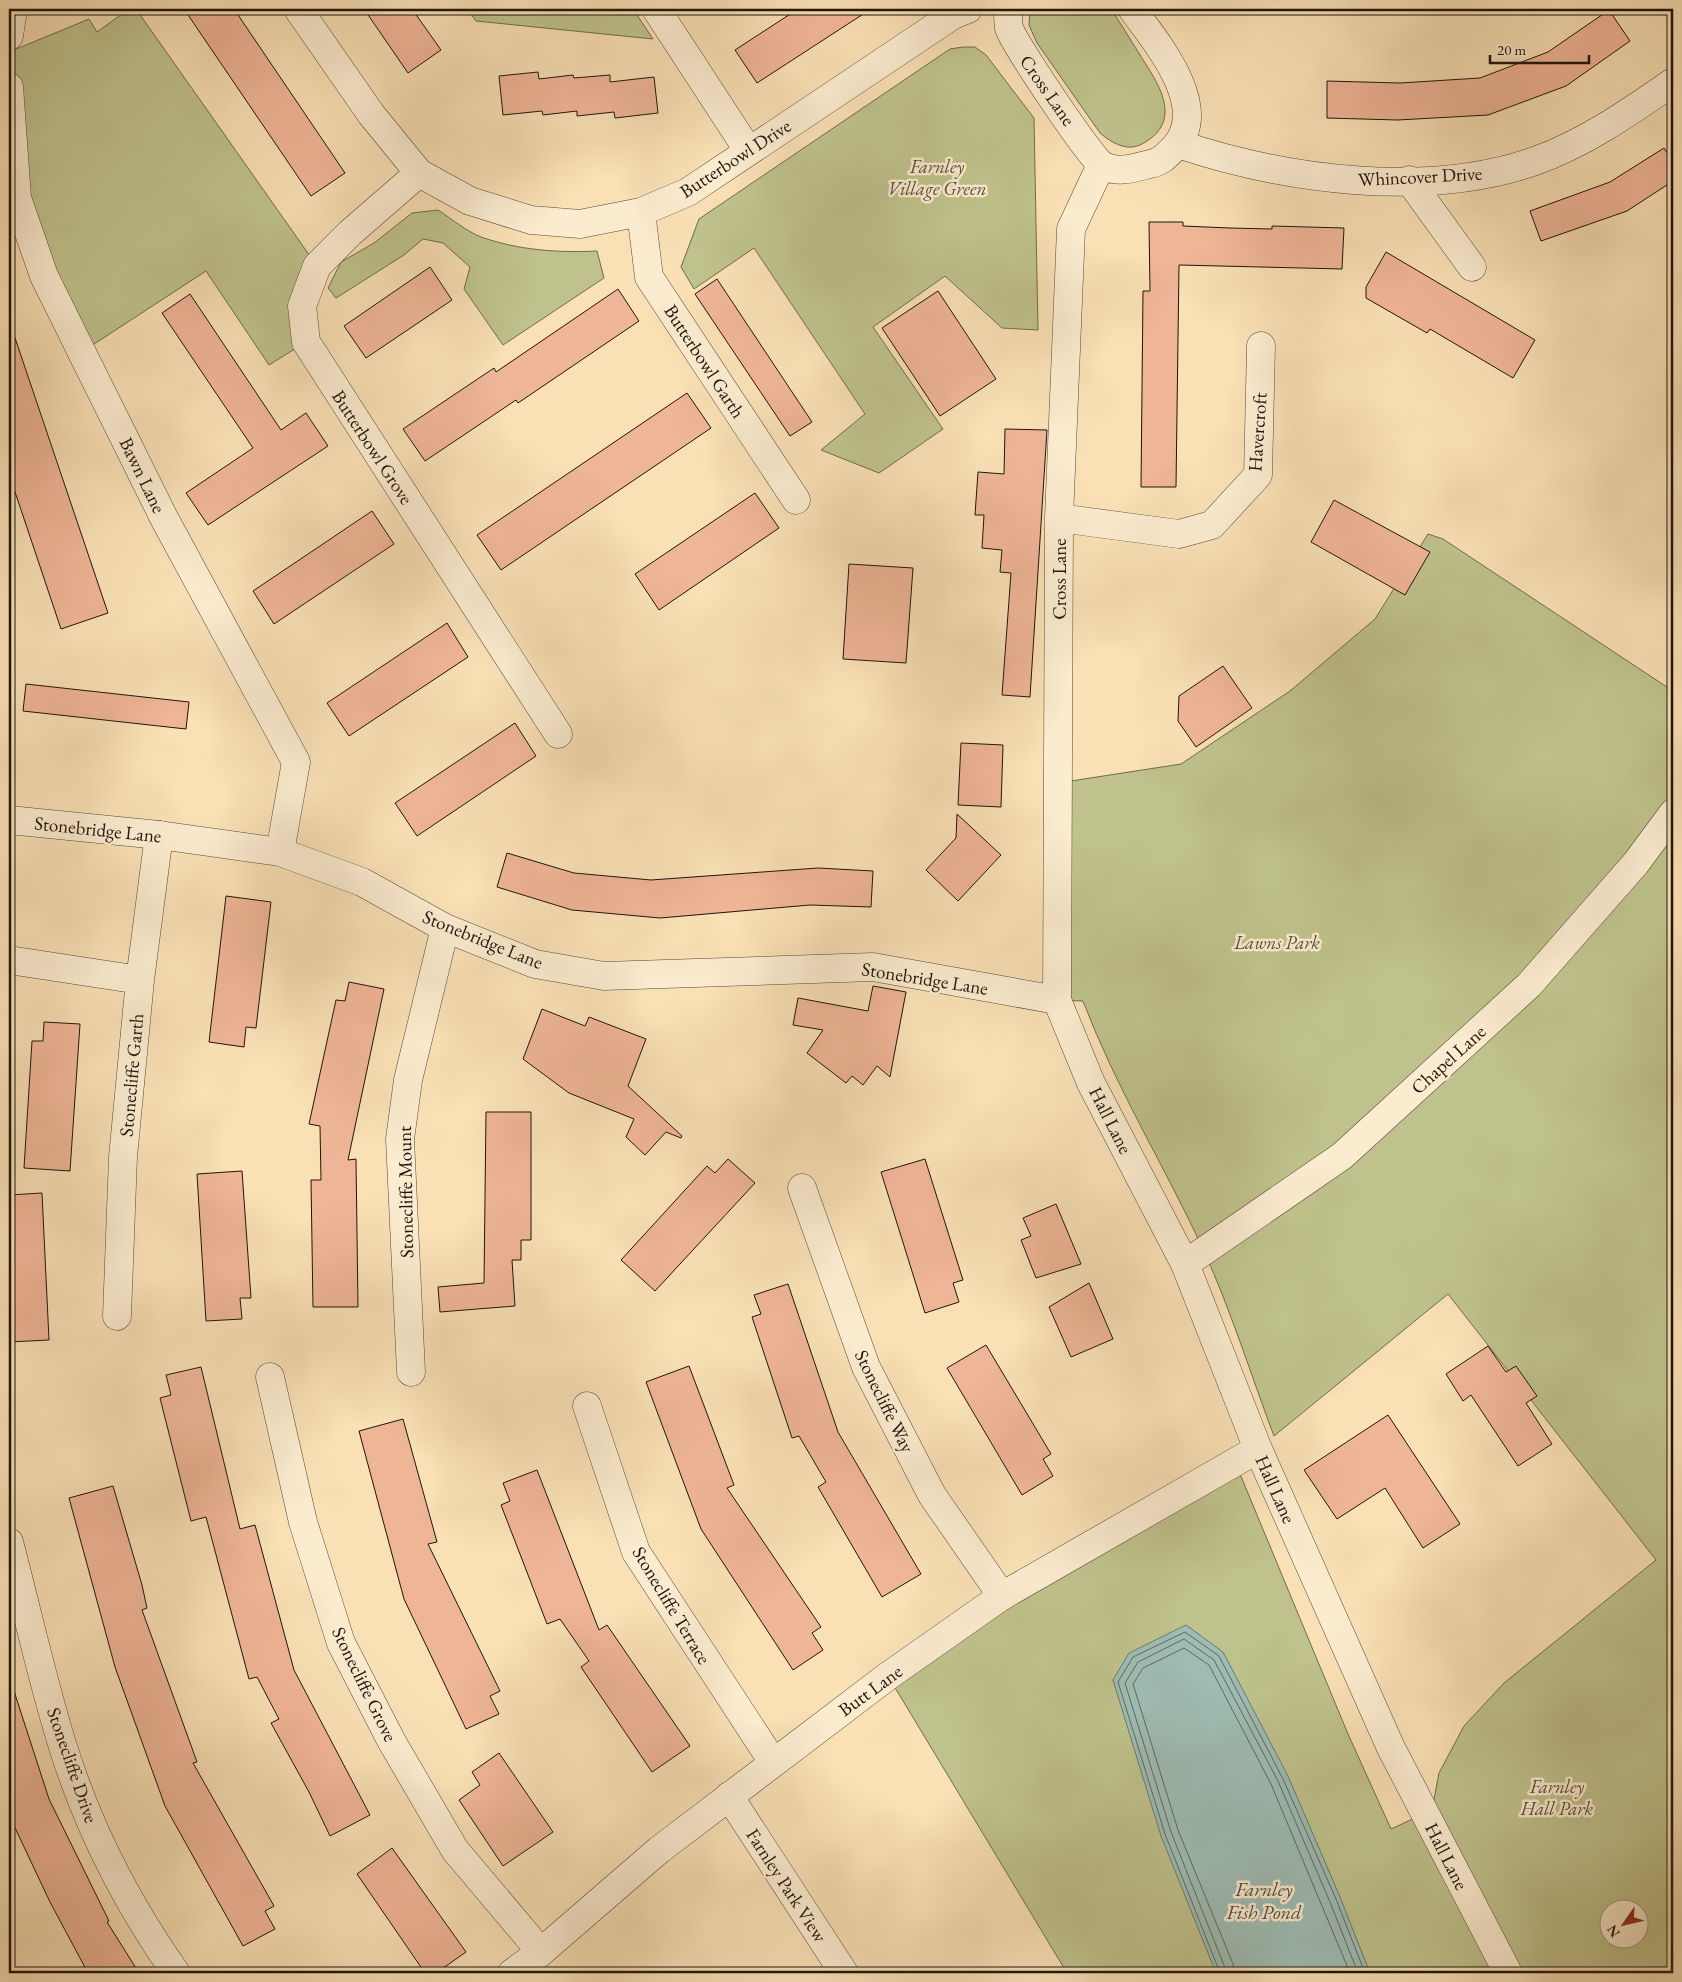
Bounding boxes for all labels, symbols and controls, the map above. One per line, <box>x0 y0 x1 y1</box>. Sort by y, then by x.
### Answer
scale bar <box>1490 32 1588 64</box>
text: 20 m <box>1497 40 1526 59</box>
street label: Cross Lane <box>1014 50 1081 131</box>
street label: Butterbowl Drive <box>675 113 796 204</box>
park label: Farnley Village Green <box>888 154 986 201</box>
street label: Whincover Drive <box>1357 161 1483 192</box>
street label: Butterbowl Garth <box>659 300 751 423</box>
street label: Butterbowl Grove <box>326 385 419 509</box>
street label: Havercroft <box>1242 392 1273 473</box>
street label: Bawn Lane <box>113 433 172 517</box>
street label: Cross Lane <box>1047 538 1072 620</box>
street label: Stonebridge Lane <box>33 810 163 849</box>
street label: Stonebridge Lane <box>419 904 547 975</box>
park label: Lawns Park <box>1233 930 1320 955</box>
street label: Stonebridge Lane <box>860 956 990 1001</box>
street label: Stonecliffe Garth <box>114 1012 149 1138</box>
street label: Chapel Lane <box>1406 1019 1491 1100</box>
street label: Hall Lane <box>1083 1082 1138 1158</box>
street label: Stonecliffe Mount <box>392 1126 419 1258</box>
street label: Stonecliffe Way <box>849 1346 920 1457</box>
street label: Hall Lane <box>1249 1451 1302 1527</box>
street label: Stonecliffe Terrace <box>627 1542 717 1669</box>
street label: Stonecliffe Grove <box>326 1623 403 1746</box>
street label: Butt Lane <box>833 1659 907 1722</box>
street label: Stonecliffe Drive <box>41 1704 104 1826</box>
park label: Farnley Hall Park <box>1520 1774 1594 1821</box>
street label: Hall Lane <box>1419 1818 1474 1894</box>
street label: Farnley Park View <box>740 1824 833 1948</box>
water label: Farnley Fish Pond <box>1226 1876 1302 1925</box>
north arrow <box>1600 1900 1650 1950</box>
text: N <box>1602 1921 1624 1941</box>

